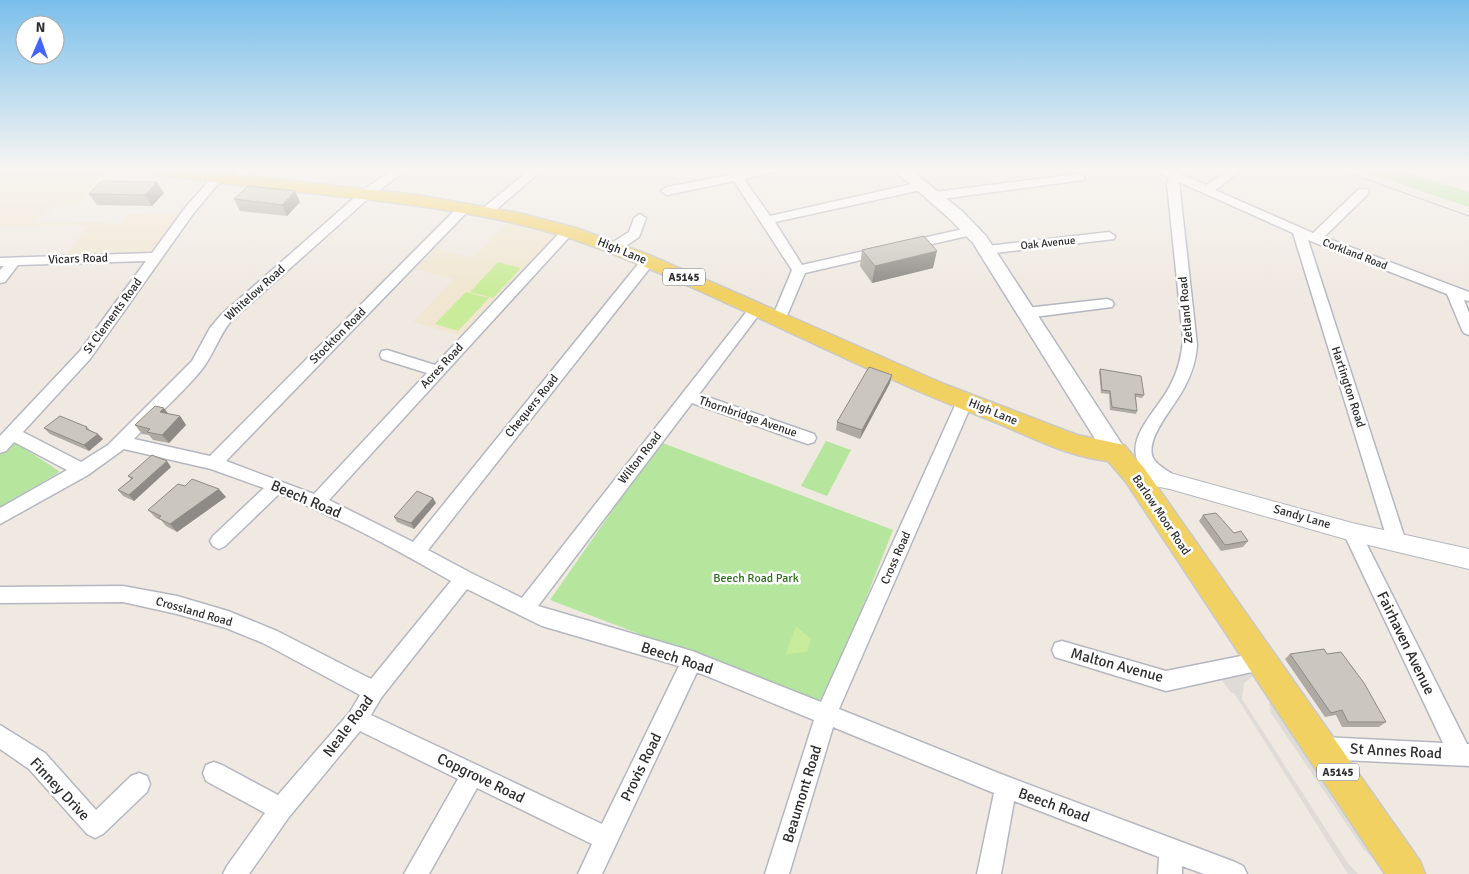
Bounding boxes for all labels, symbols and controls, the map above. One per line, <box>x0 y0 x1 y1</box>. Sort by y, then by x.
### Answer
north arrow <box>15 15 65 65</box>
text: N <box>35 19 46 36</box>
street label: High Lane <box>595 234 649 268</box>
street label: Oak Avenue <box>1020 234 1076 252</box>
street label: Corkland Road <box>1321 236 1389 272</box>
street label: Vicars Road <box>48 250 108 268</box>
street label: Whitelow Road <box>222 262 288 324</box>
road number: A5145 <box>663 268 705 286</box>
street label: St Clements Road <box>80 275 146 357</box>
street label: Zetland Road <box>1176 276 1196 344</box>
street label: Stockton Road <box>307 305 369 367</box>
street label: Acres Road <box>417 340 467 392</box>
street label: Hartington Road <box>1328 345 1368 429</box>
street label: Chequers Road <box>502 371 562 441</box>
street label: Thornbridge Avenue <box>697 393 799 441</box>
street label: High Lane <box>966 395 1020 429</box>
street label: Wilton Road <box>615 429 665 487</box>
street label: Barlow Moor Road <box>1129 472 1193 558</box>
street label: Beech Road <box>268 476 344 522</box>
street label: Sandy Lane <box>1272 502 1332 532</box>
street label: Cross Road <box>878 529 914 587</box>
park label: Beech Road Park <box>713 571 799 586</box>
street label: Fairhaven Avenue <box>1373 588 1439 698</box>
street label: Crossland Road <box>154 594 234 630</box>
street label: Beech Road <box>639 638 715 678</box>
street label: Malton Avenue <box>1069 644 1165 686</box>
street label: Neale Road <box>319 692 377 760</box>
street label: Provis Road <box>617 730 665 804</box>
street label: St Annes Road <box>1350 740 1442 762</box>
street label: Beaumont Road <box>779 743 825 845</box>
street label: Copgrove Road <box>434 749 528 807</box>
street label: Finney Drive <box>26 754 94 824</box>
road number: A5145 <box>1317 764 1359 780</box>
street label: Beech Road <box>1016 784 1092 826</box>

